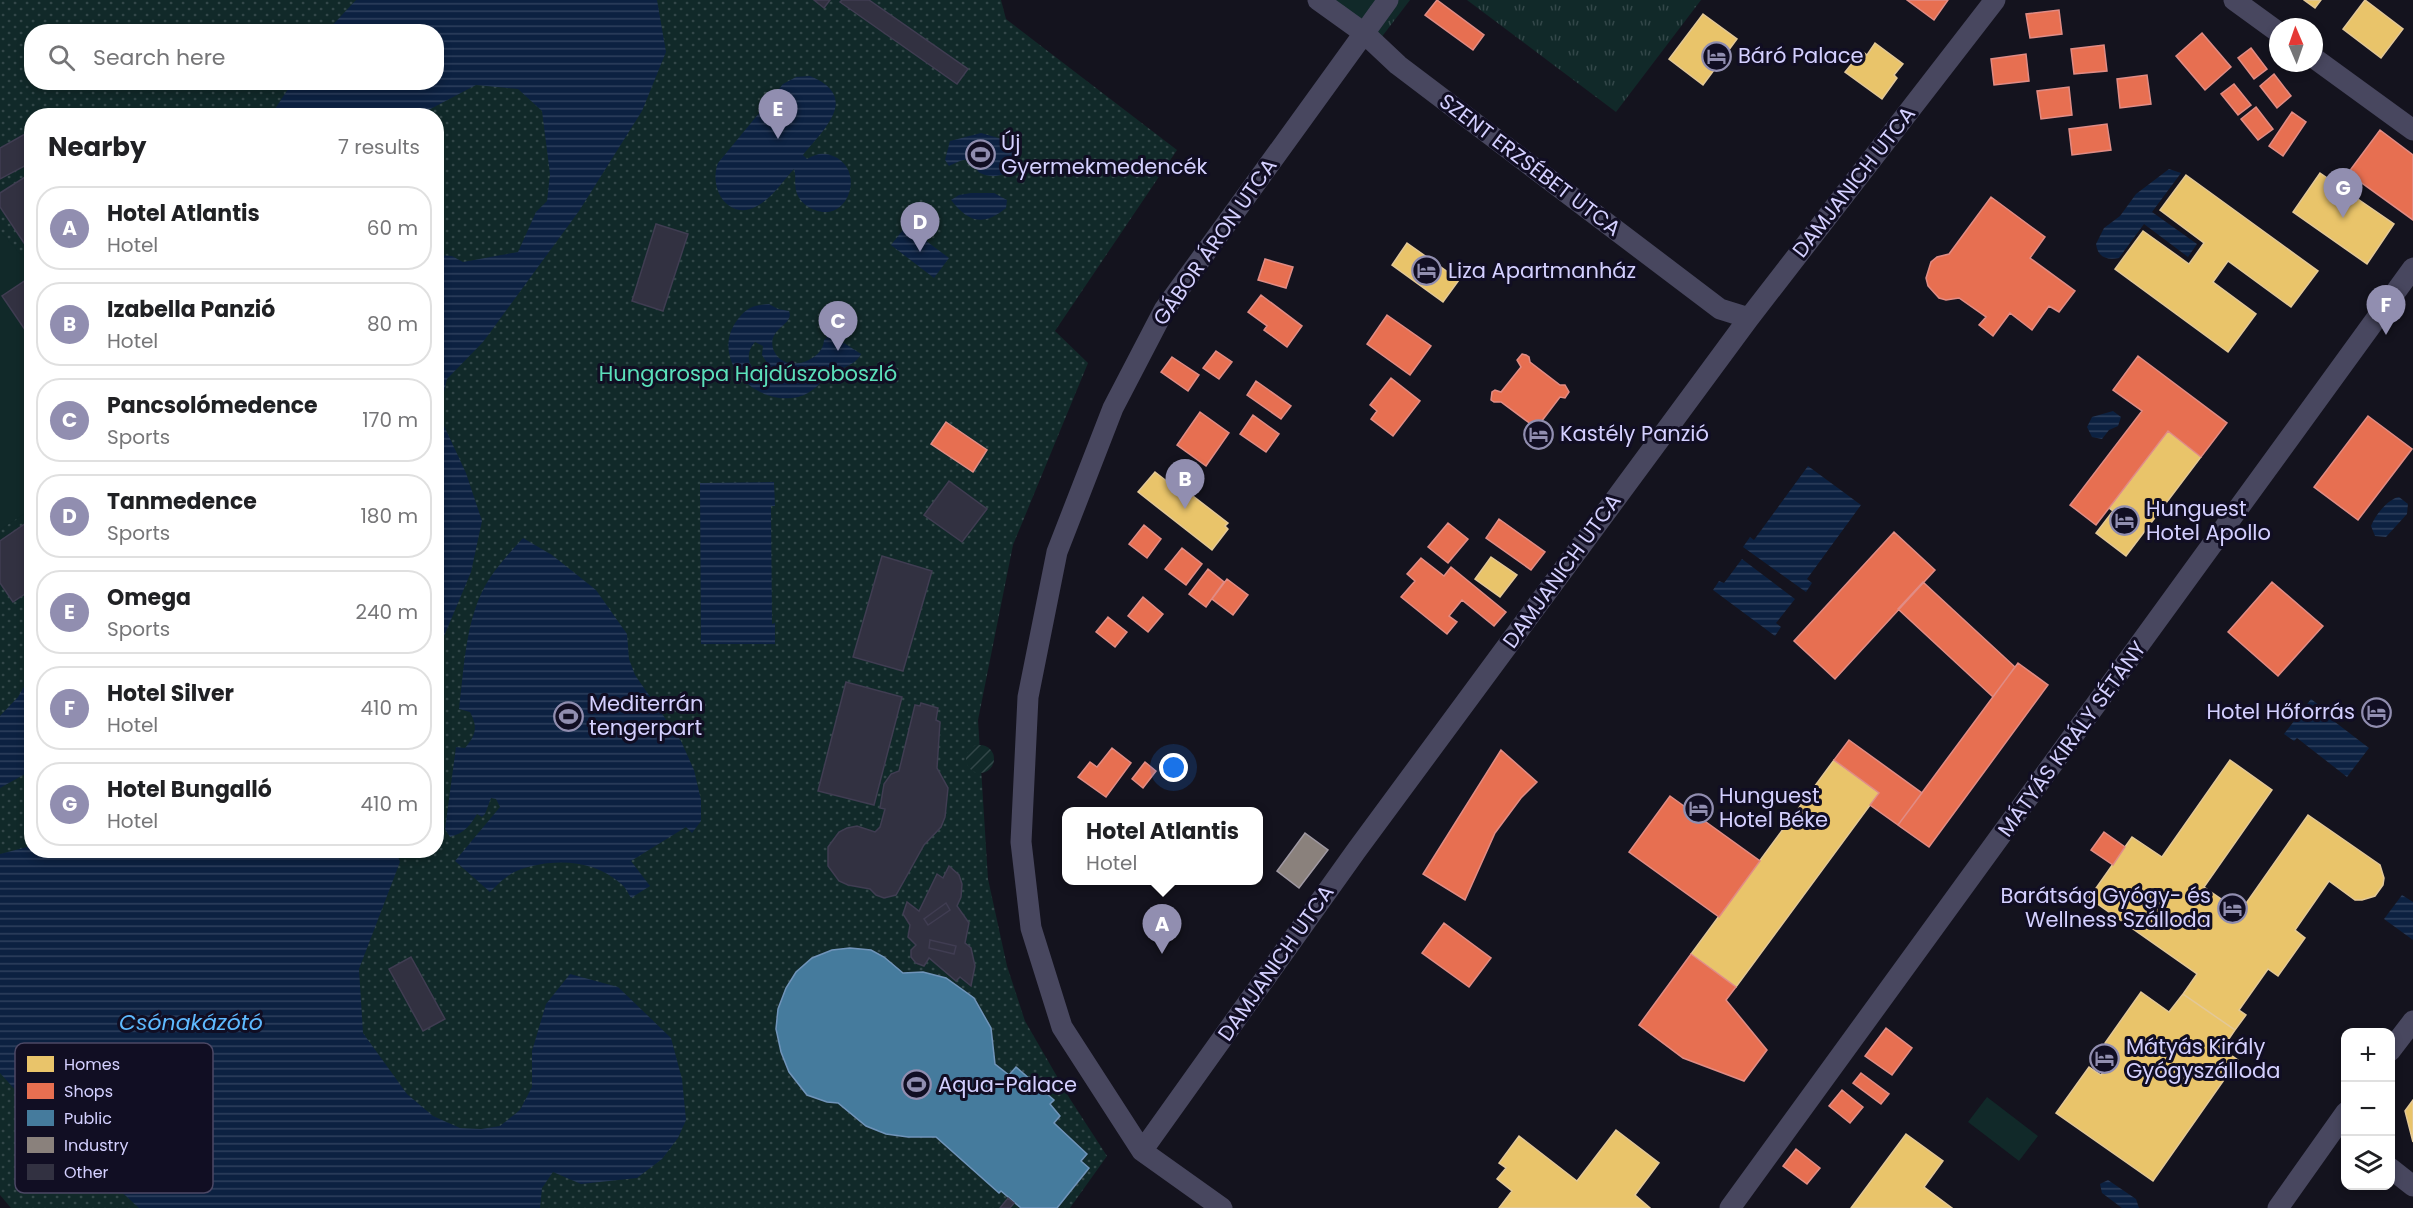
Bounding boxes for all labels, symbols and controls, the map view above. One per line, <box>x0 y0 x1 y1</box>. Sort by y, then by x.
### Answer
north arrow <box>2269 18 2323 72</box>
search box <box>24 24 444 90</box>
hotel icon: Báró Palace <box>1701 40 1733 72</box>
icon: search <box>45 41 78 74</box>
place label: Báró Palace <box>1738 41 1863 70</box>
text: Search here <box>93 42 226 73</box>
street label: SZENT ERZSÉBET UTCA <box>1433 87 1627 243</box>
pin: E <box>758 90 798 139</box>
street label: DAMJANICH UTCA <box>1785 100 1922 263</box>
place label: Új Gyermekmedencék <box>1001 128 1208 181</box>
text: Nearby <box>48 129 146 165</box>
text: 7 results <box>338 133 420 161</box>
sports icon: Új Gyermekmedencék <box>964 139 996 171</box>
street label: GÁBOR ÁRON UTCA <box>1146 152 1283 331</box>
pin: G <box>2324 168 2362 218</box>
text: Hotel Atlantis <box>107 198 260 229</box>
pin: D <box>900 202 940 252</box>
text: A <box>62 214 77 242</box>
text: 60 m <box>367 214 418 242</box>
text: Hotel <box>107 231 158 259</box>
hotel icon: Liza Apartmanház <box>1411 255 1443 287</box>
place label: Liza Apartmanház <box>1448 256 1636 285</box>
pin: F <box>2366 286 2406 335</box>
text: Izabella Panzió <box>107 294 275 325</box>
pin: C <box>818 302 858 351</box>
text: B <box>63 310 76 338</box>
text: 80 m <box>367 310 418 338</box>
text: Hotel <box>107 327 158 355</box>
park label: Hungarospa Hajdúszoboszló <box>599 359 897 388</box>
text: Pancsolómedence <box>107 390 318 421</box>
text: C <box>62 406 77 434</box>
text: 170 m <box>362 406 418 434</box>
hotel icon: Kastély Panzió <box>1523 418 1555 450</box>
place label: Kastély Panzió <box>1560 419 1709 448</box>
text: Sports <box>107 423 170 451</box>
pin: B <box>1166 460 1204 509</box>
text: Tanmedence <box>107 486 257 517</box>
street label: DAMJANICH UTCA <box>1496 488 1628 654</box>
place label: Hunguest Hotel Apollo <box>2146 494 2271 547</box>
text: D <box>62 502 77 530</box>
text: 180 m <box>360 502 418 530</box>
hotel icon: Hunguest Hotel Apollo <box>2109 505 2141 537</box>
text: Sports <box>107 519 170 547</box>
text: Omega <box>107 582 191 613</box>
text: E <box>64 598 75 626</box>
text: 240 m <box>355 598 418 626</box>
text: Sports <box>107 615 170 643</box>
street label: MÁTYÁS KIRÁLY SÉTÁNY <box>1991 635 2152 842</box>
text: Hotel Silver <box>107 678 234 709</box>
place label: Mediterrán tengerpart <box>589 689 703 742</box>
text: F <box>64 694 75 722</box>
text: 410 m <box>361 694 418 722</box>
hotel icon: Hotel Hőforrás <box>2360 696 2392 728</box>
place label: Hotel Hőforrás <box>2206 697 2355 726</box>
sports icon: Mediterrán tengerpart <box>552 700 584 732</box>
text: Hotel <box>107 711 158 739</box>
your location <box>1159 753 1188 782</box>
text: Hotel Bungalló <box>107 774 272 805</box>
place label: Hunguest Hotel Béke <box>1719 781 1828 834</box>
text: G <box>62 790 77 818</box>
text: 410 m <box>361 790 418 818</box>
hotel icon: Hunguest Hotel Béke <box>1682 792 1714 824</box>
text: Hotel <box>107 807 158 835</box>
popup <box>1062 807 1263 885</box>
text: Hotel Atlantis <box>1086 816 1239 847</box>
text: Hotel <box>1086 849 1137 877</box>
street label: DAMJANICH UTCA <box>1211 879 1340 1047</box>
place label: Barátság Gyógy- és Wellness Szálloda <box>2001 881 2211 934</box>
hotel icon: Barátság Gyógy- és Wellness Szálloda <box>2216 892 2248 924</box>
pin: A <box>1142 904 1182 954</box>
water label: Csónakázótó <box>119 1007 263 1038</box>
map controls <box>2341 1028 2395 1190</box>
button: + <box>2341 1028 2395 1082</box>
place label: Mátyás Király Gyógyszálloda <box>2126 1032 2281 1085</box>
legend <box>15 1043 213 1193</box>
hotel icon: Mátyás Király Gyógyszálloda <box>2089 1043 2121 1075</box>
text: Homes <box>64 1053 120 1076</box>
sports icon: Aqua-Palace <box>901 1069 933 1101</box>
place label: Aqua-Palace <box>938 1070 1077 1099</box>
text: Shops <box>64 1080 113 1103</box>
button: − <box>2341 1082 2395 1136</box>
text: Public <box>64 1107 112 1130</box>
text: Industry <box>64 1134 128 1157</box>
button: layers <box>2341 1136 2395 1190</box>
text: Other <box>64 1161 109 1184</box>

